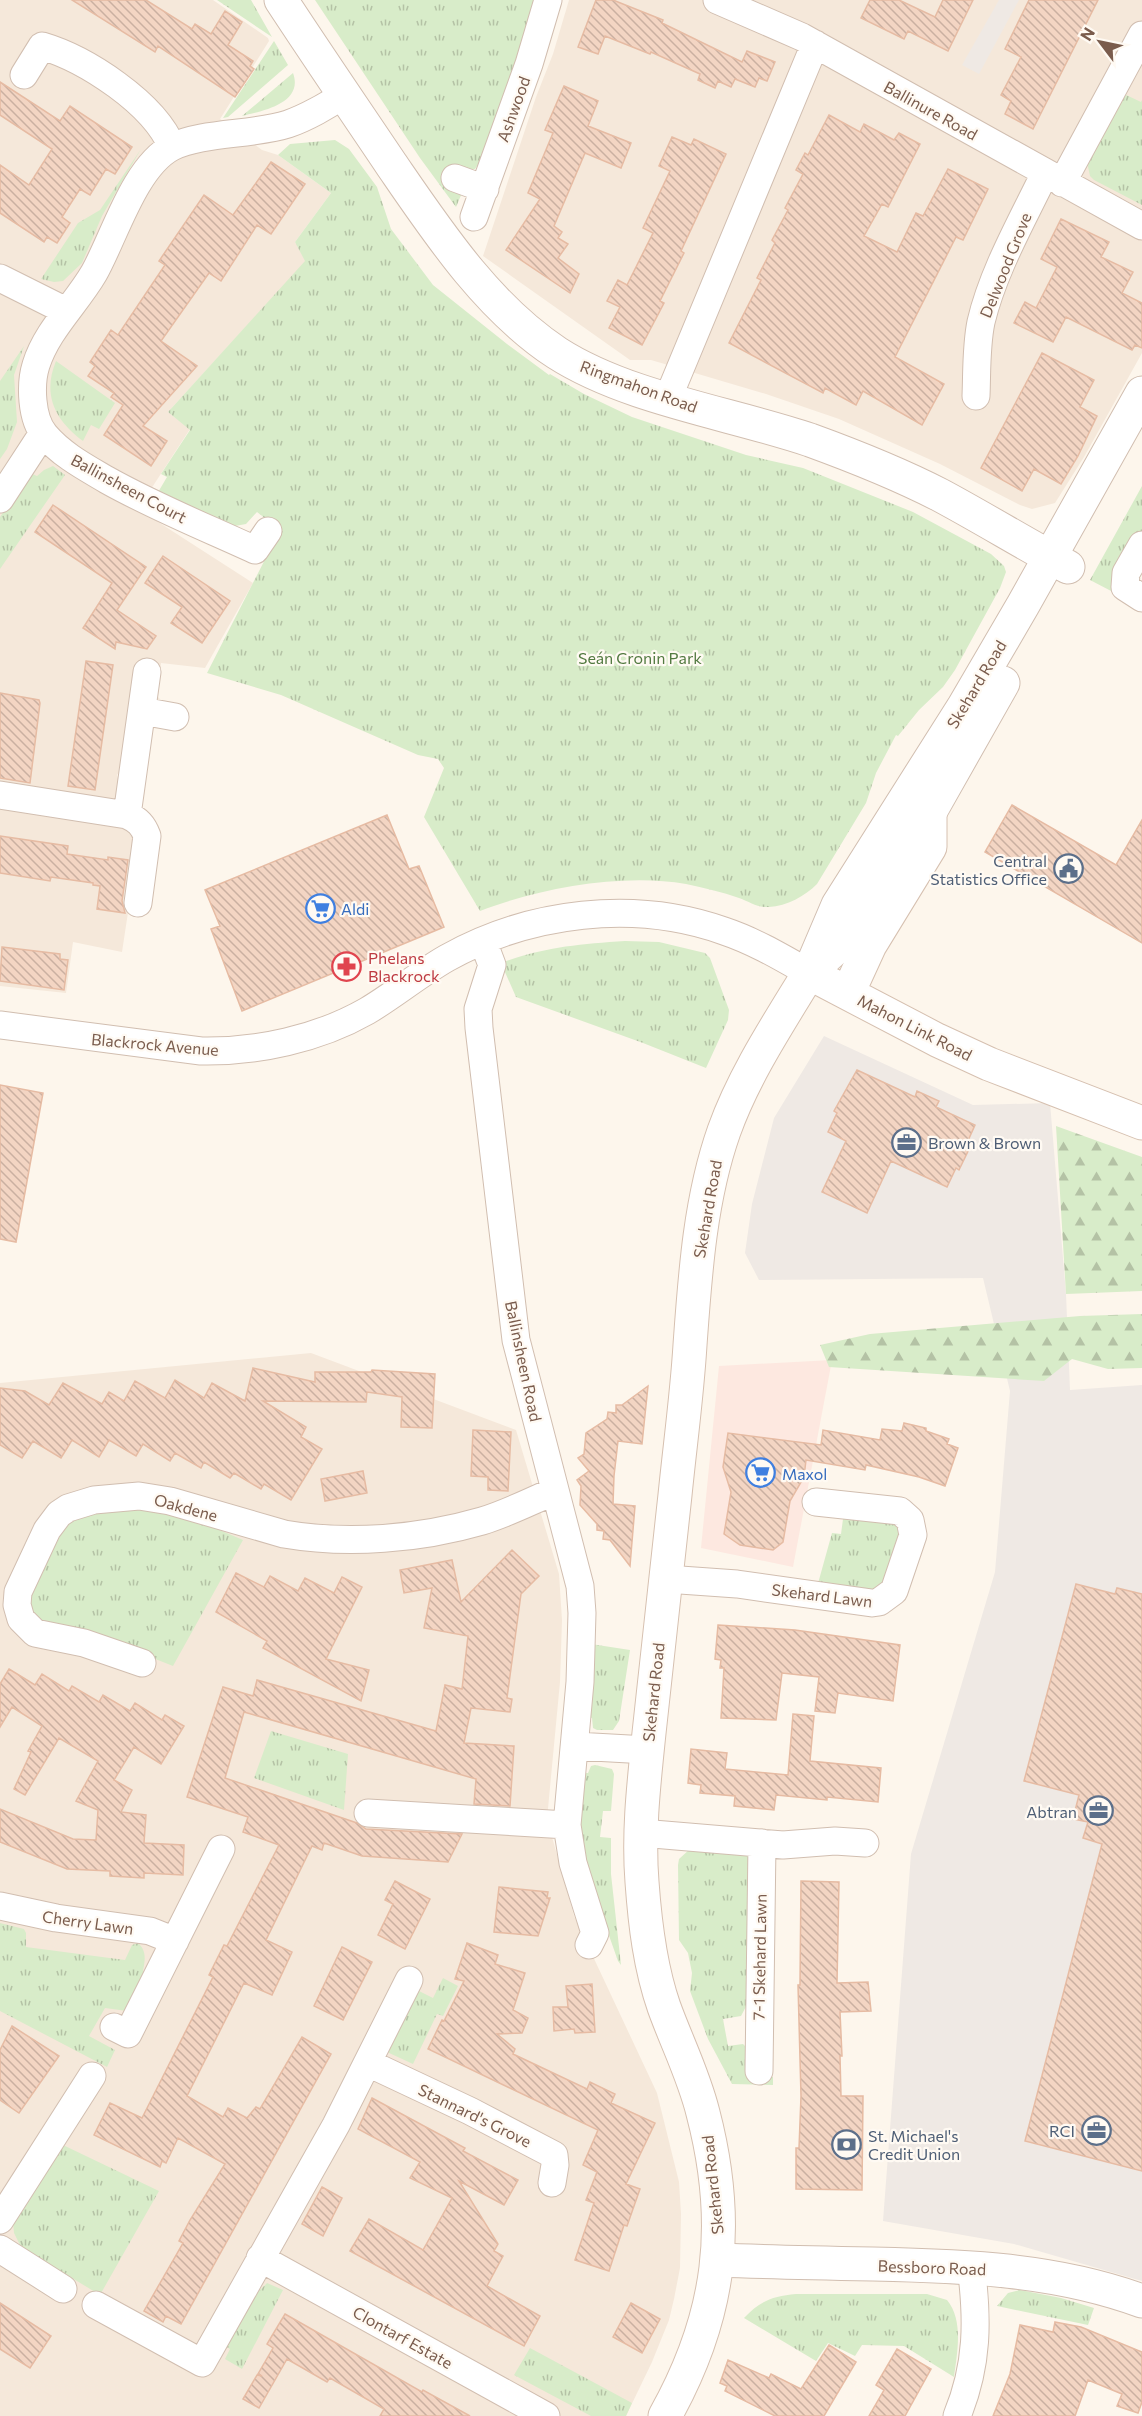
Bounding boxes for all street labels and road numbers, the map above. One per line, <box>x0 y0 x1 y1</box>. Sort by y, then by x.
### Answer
street label: Ashwood <box>492 74 534 144</box>
street label: Ballinure Road <box>881 76 981 144</box>
street label: Delwood Grove <box>975 210 1035 320</box>
street label: Ringmahon Road <box>578 356 700 416</box>
street label: Ballinsheen Court <box>68 450 190 527</box>
street label: Skehard Road <box>942 636 1010 732</box>
street label: Mahon Link Road <box>855 990 975 1064</box>
street label: Blackrock Avenue <box>90 1029 220 1059</box>
street label: Skehard Road <box>689 1158 725 1260</box>
street label: Ballinsheen Road <box>502 1299 546 1423</box>
street label: Oakdene <box>152 1489 220 1525</box>
street label: Skehard Lawn <box>771 1579 873 1611</box>
street label: Skehard Road <box>638 1642 668 1742</box>
street label: 7-1 Skehard Lawn <box>748 1894 770 2020</box>
street label: Cherry Lawn <box>41 1906 135 1938</box>
street label: Stannard's Grove <box>415 2079 535 2151</box>
street label: Skehard Road <box>697 2135 727 2235</box>
street label: Bessboro Road <box>877 2256 987 2278</box>
street label: Clontarf Estate <box>350 2302 456 2372</box>

